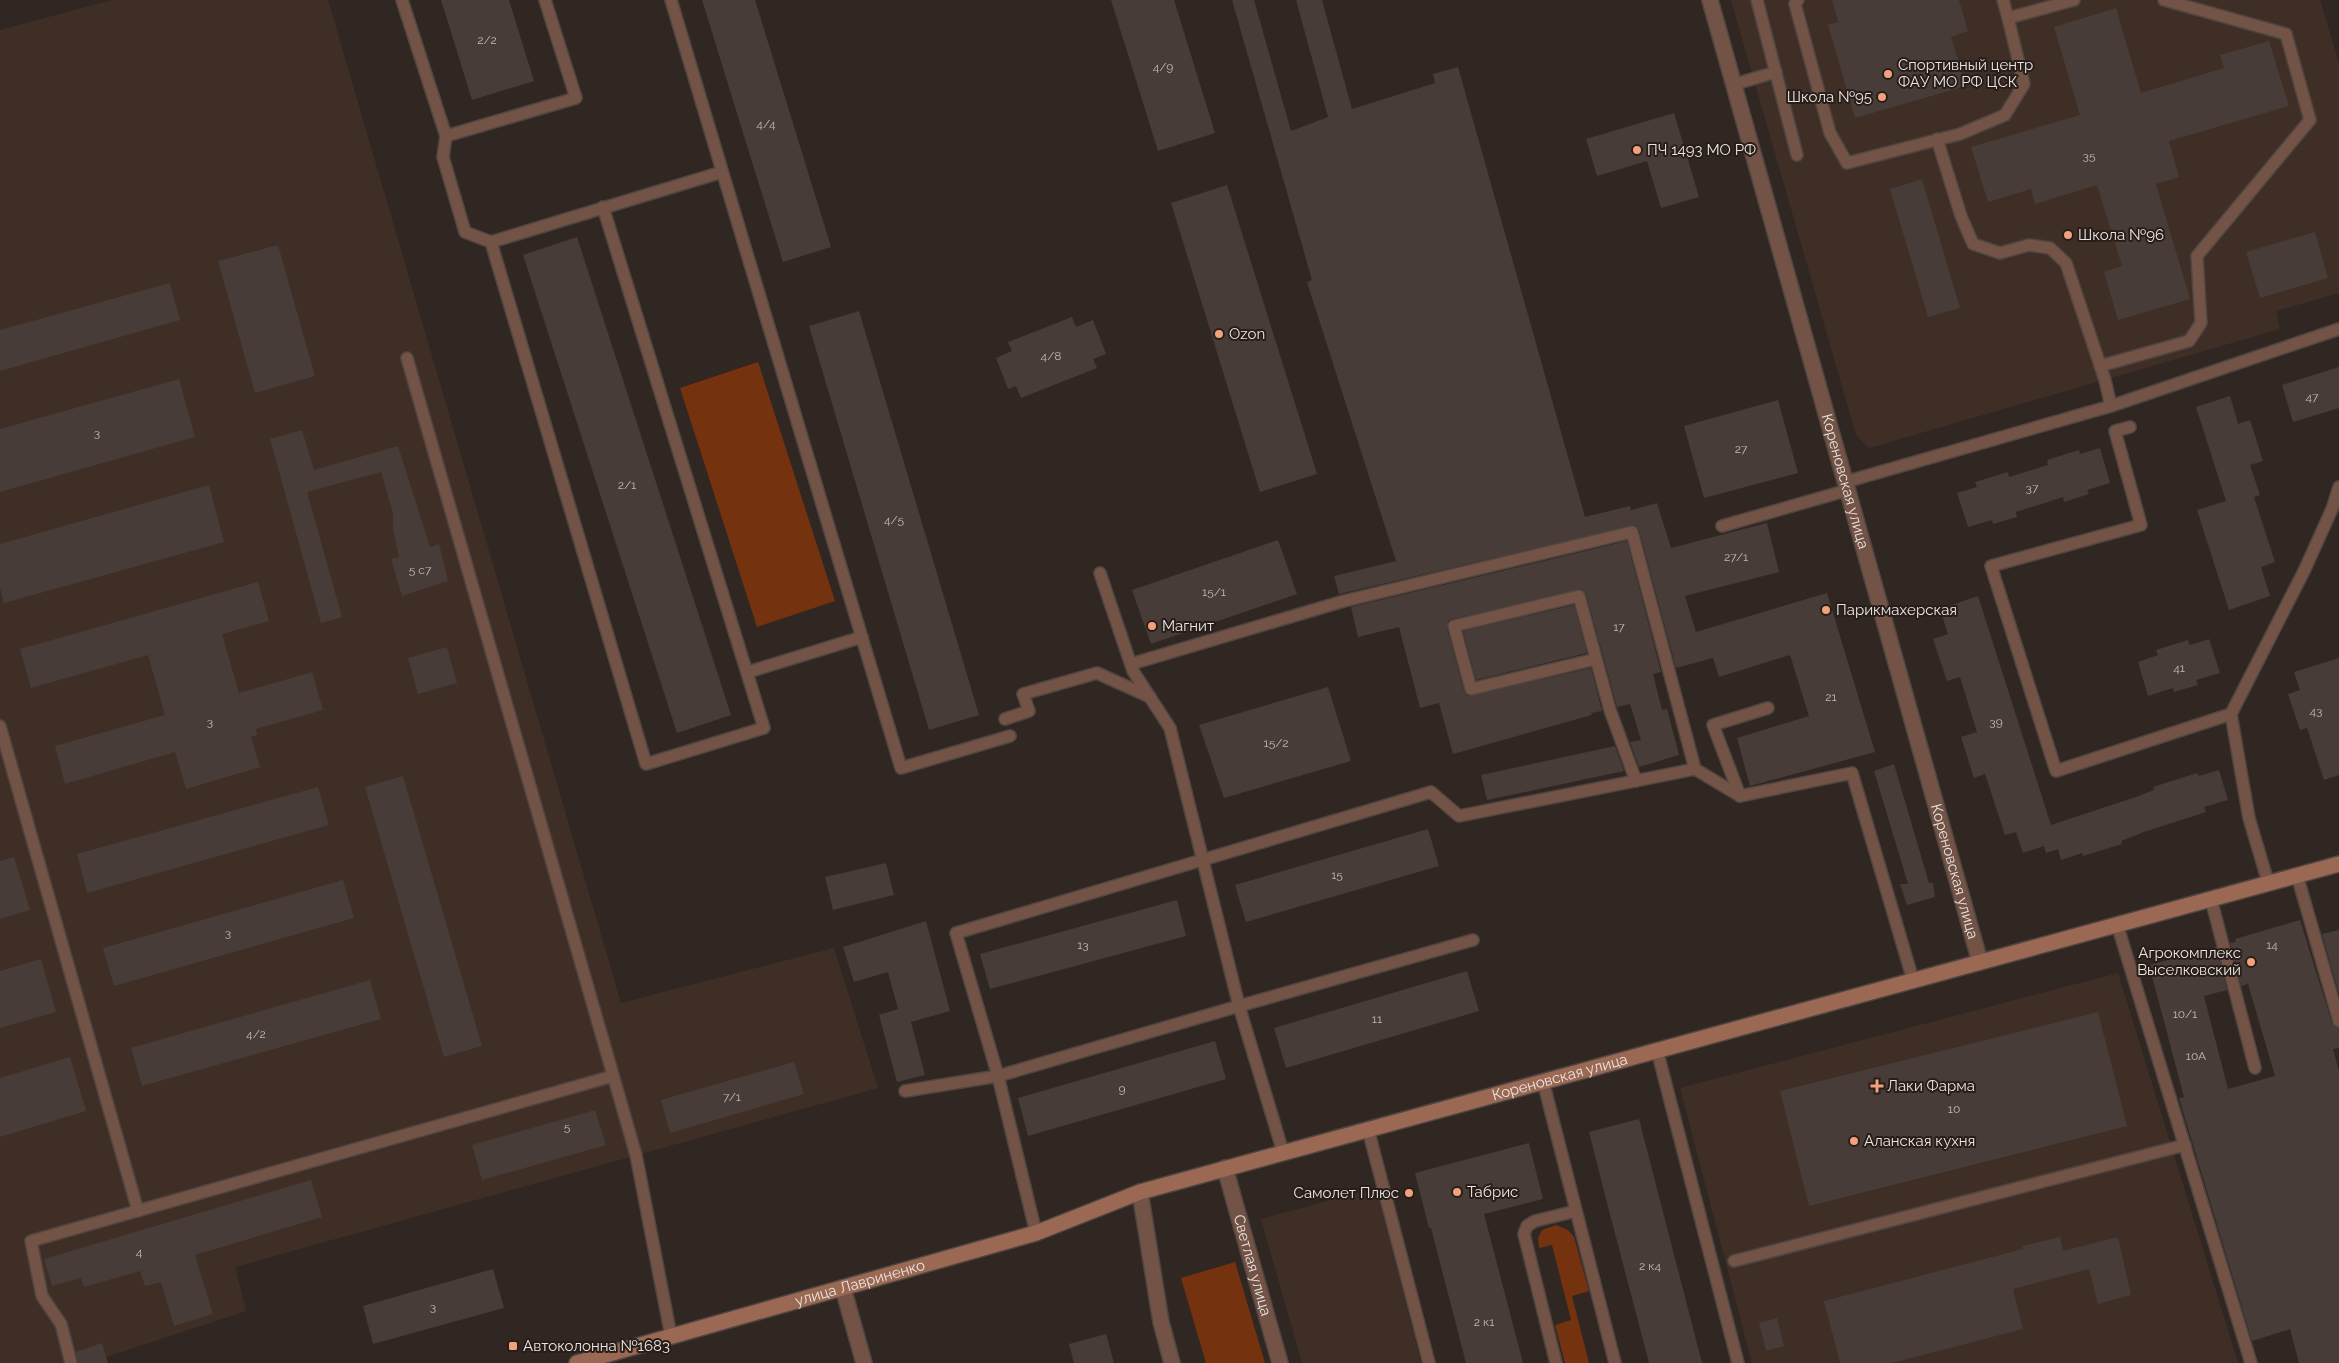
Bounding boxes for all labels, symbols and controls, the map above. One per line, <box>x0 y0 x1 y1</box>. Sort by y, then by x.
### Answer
house number: 2/2 <box>477 33 497 47</box>
place label: Спортивный центр ФАУ МО РФ ЦСК <box>1898 56 2033 91</box>
house number: 4/9 <box>1153 60 1173 74</box>
marker: Спортивный центр ФАУ МО РФ ЦСК <box>1882 68 1894 80</box>
place label: Школа №95 <box>1787 88 1872 106</box>
marker: Школа №95 <box>1876 91 1888 103</box>
house number: 4/4 <box>756 117 776 131</box>
place label: ПЧ 1493 МО РФ <box>1647 141 1756 159</box>
marker: ПЧ 1493 МО РФ <box>1631 144 1643 156</box>
house number: 35 <box>2083 149 2096 163</box>
place label: Школа №96 <box>2078 226 2164 244</box>
marker: Школа №96 <box>2062 229 2074 241</box>
place label: Ozon <box>1229 325 1265 343</box>
marker: Ozon <box>1213 328 1225 340</box>
house number: 4/8 <box>1041 349 1061 363</box>
house number: 47 <box>2306 390 2319 404</box>
street label: Кореновская улица <box>1818 412 1873 551</box>
house number: 3 <box>94 426 100 440</box>
house number: 27 <box>1735 442 1748 456</box>
house number: 2/1 <box>618 478 636 492</box>
house number: 37 <box>2026 481 2039 495</box>
house number: 4/5 <box>884 513 904 527</box>
house number: 27/1 <box>1724 550 1748 564</box>
house number: 5 с7 <box>409 563 432 577</box>
house number: 15/1 <box>1202 585 1226 599</box>
place label: Парикмахерская <box>1836 601 1957 619</box>
marker: Парикмахерская <box>1820 604 1832 616</box>
place label: Магнит <box>1162 617 1214 635</box>
marker: Магнит <box>1146 620 1158 632</box>
house number: 17 <box>1613 620 1625 634</box>
house number: 41 <box>2173 661 2185 675</box>
house number: 21 <box>1825 690 1837 704</box>
house number: 43 <box>2310 704 2322 718</box>
house number: 3 <box>207 715 213 729</box>
house number: 39 <box>1989 715 2003 729</box>
house number: 15/2 <box>1264 736 1288 750</box>
street label: Кореновская улица <box>1927 802 1982 941</box>
house number: 15 <box>1331 868 1343 882</box>
house number: 3 <box>225 926 231 940</box>
house number: 13 <box>1077 938 1089 952</box>
house number: 14 <box>2266 938 2278 952</box>
place label: Агрокомплекс Выселковский <box>2137 944 2241 979</box>
marker: Агрокомплекс Выселковский <box>2245 956 2257 968</box>
house number: 10/1 <box>2173 1007 2197 1021</box>
house number: 11 <box>1372 1012 1382 1026</box>
house number: 4/2 <box>246 1027 266 1041</box>
house number: 10А <box>2186 1049 2206 1063</box>
street label: Кореновская улица <box>1490 1050 1629 1104</box>
place label: Лаки Фарма <box>1887 1077 1975 1095</box>
marker: Лаки Фарма <box>1871 1080 1883 1092</box>
house number: 9 <box>1118 1082 1126 1096</box>
house number: 7/1 <box>723 1090 741 1104</box>
house number: 10 <box>1948 1102 1960 1116</box>
house number: 5 <box>564 1120 571 1134</box>
place label: Аланская кухня <box>1864 1132 1975 1150</box>
marker: Аланская кухня <box>1848 1135 1860 1147</box>
place label: Табрис <box>1467 1183 1518 1201</box>
place label: Самолет Плюс <box>1294 1184 1399 1202</box>
marker: Табрис <box>1451 1186 1463 1198</box>
marker: Самолет Плюс <box>1403 1187 1415 1199</box>
street label: Светлая улица <box>1230 1212 1275 1318</box>
house number: 4 <box>136 1245 143 1259</box>
street label: улица Лавриненко <box>793 1256 927 1310</box>
house number: 2 к4 <box>1639 1259 1661 1273</box>
house number: 3 <box>430 1300 436 1314</box>
house number: 2 к1 <box>1474 1315 1494 1329</box>
place label: Автоколонна №1683 <box>523 1337 670 1355</box>
marker: Автоколонна №1683 <box>507 1340 519 1352</box>

